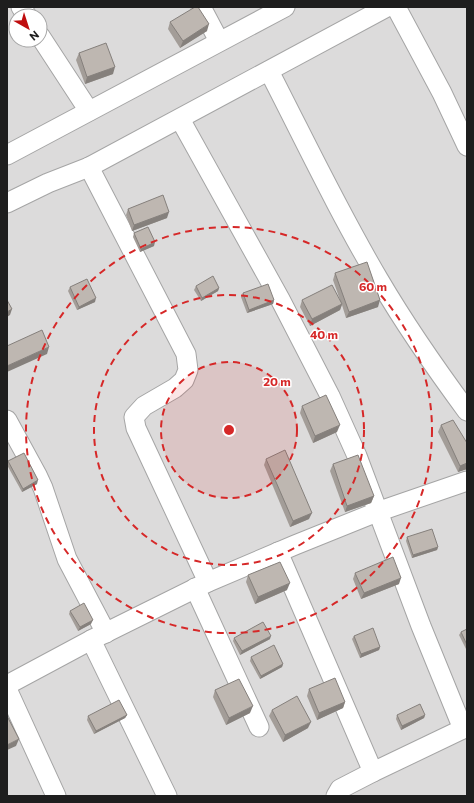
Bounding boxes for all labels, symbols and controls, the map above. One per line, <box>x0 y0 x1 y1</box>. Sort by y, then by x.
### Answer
north arrow <box>8 8 48 48</box>
text: N <box>27 29 42 44</box>
text: 60 m <box>359 279 387 293</box>
text: 40 m <box>310 327 338 341</box>
text: 20 m <box>263 374 291 388</box>
centre of rings <box>222 423 236 437</box>

